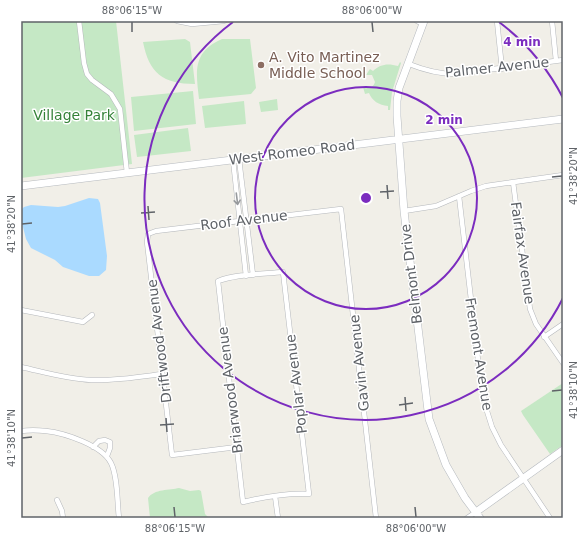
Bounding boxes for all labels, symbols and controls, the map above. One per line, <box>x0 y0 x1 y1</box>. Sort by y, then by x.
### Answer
text: 88°06'15"W <box>102 5 162 16</box>
text: 88°06'00"W <box>342 5 402 16</box>
text: 4 min <box>503 35 541 49</box>
place label: A. Vito Martinez Middle School <box>269 49 380 81</box>
street label: Palmer Avenue <box>444 54 550 80</box>
marker: A. Vito Martinez Middle School <box>256 60 266 70</box>
park label: Village Park <box>33 107 116 123</box>
text: 2 min <box>425 113 463 127</box>
street label: West Romeo Road <box>228 136 356 168</box>
text: 41°38'20"N <box>568 147 579 205</box>
centre of rings <box>359 191 373 205</box>
one-way arrow <box>233 192 241 205</box>
text: 41°38'20"N <box>6 195 17 253</box>
street label: Fairfax Avenue <box>508 201 538 305</box>
street label: Roof Avenue <box>200 207 288 233</box>
street label: Belmont Drive <box>397 223 425 325</box>
street label: Driftwood Avenue <box>143 278 175 404</box>
street label: Fremont Avenue <box>462 296 496 412</box>
street label: Gavin Avenue <box>346 314 372 412</box>
street label: Briarwood Avenue <box>214 326 246 454</box>
street label: Poplar Avenue <box>282 333 310 435</box>
text: 41°38'10"N <box>568 361 579 419</box>
text: 41°38'10"N <box>6 409 17 467</box>
text: 88°06'15"W <box>145 523 205 534</box>
text: 88°06'00"W <box>386 523 446 534</box>

